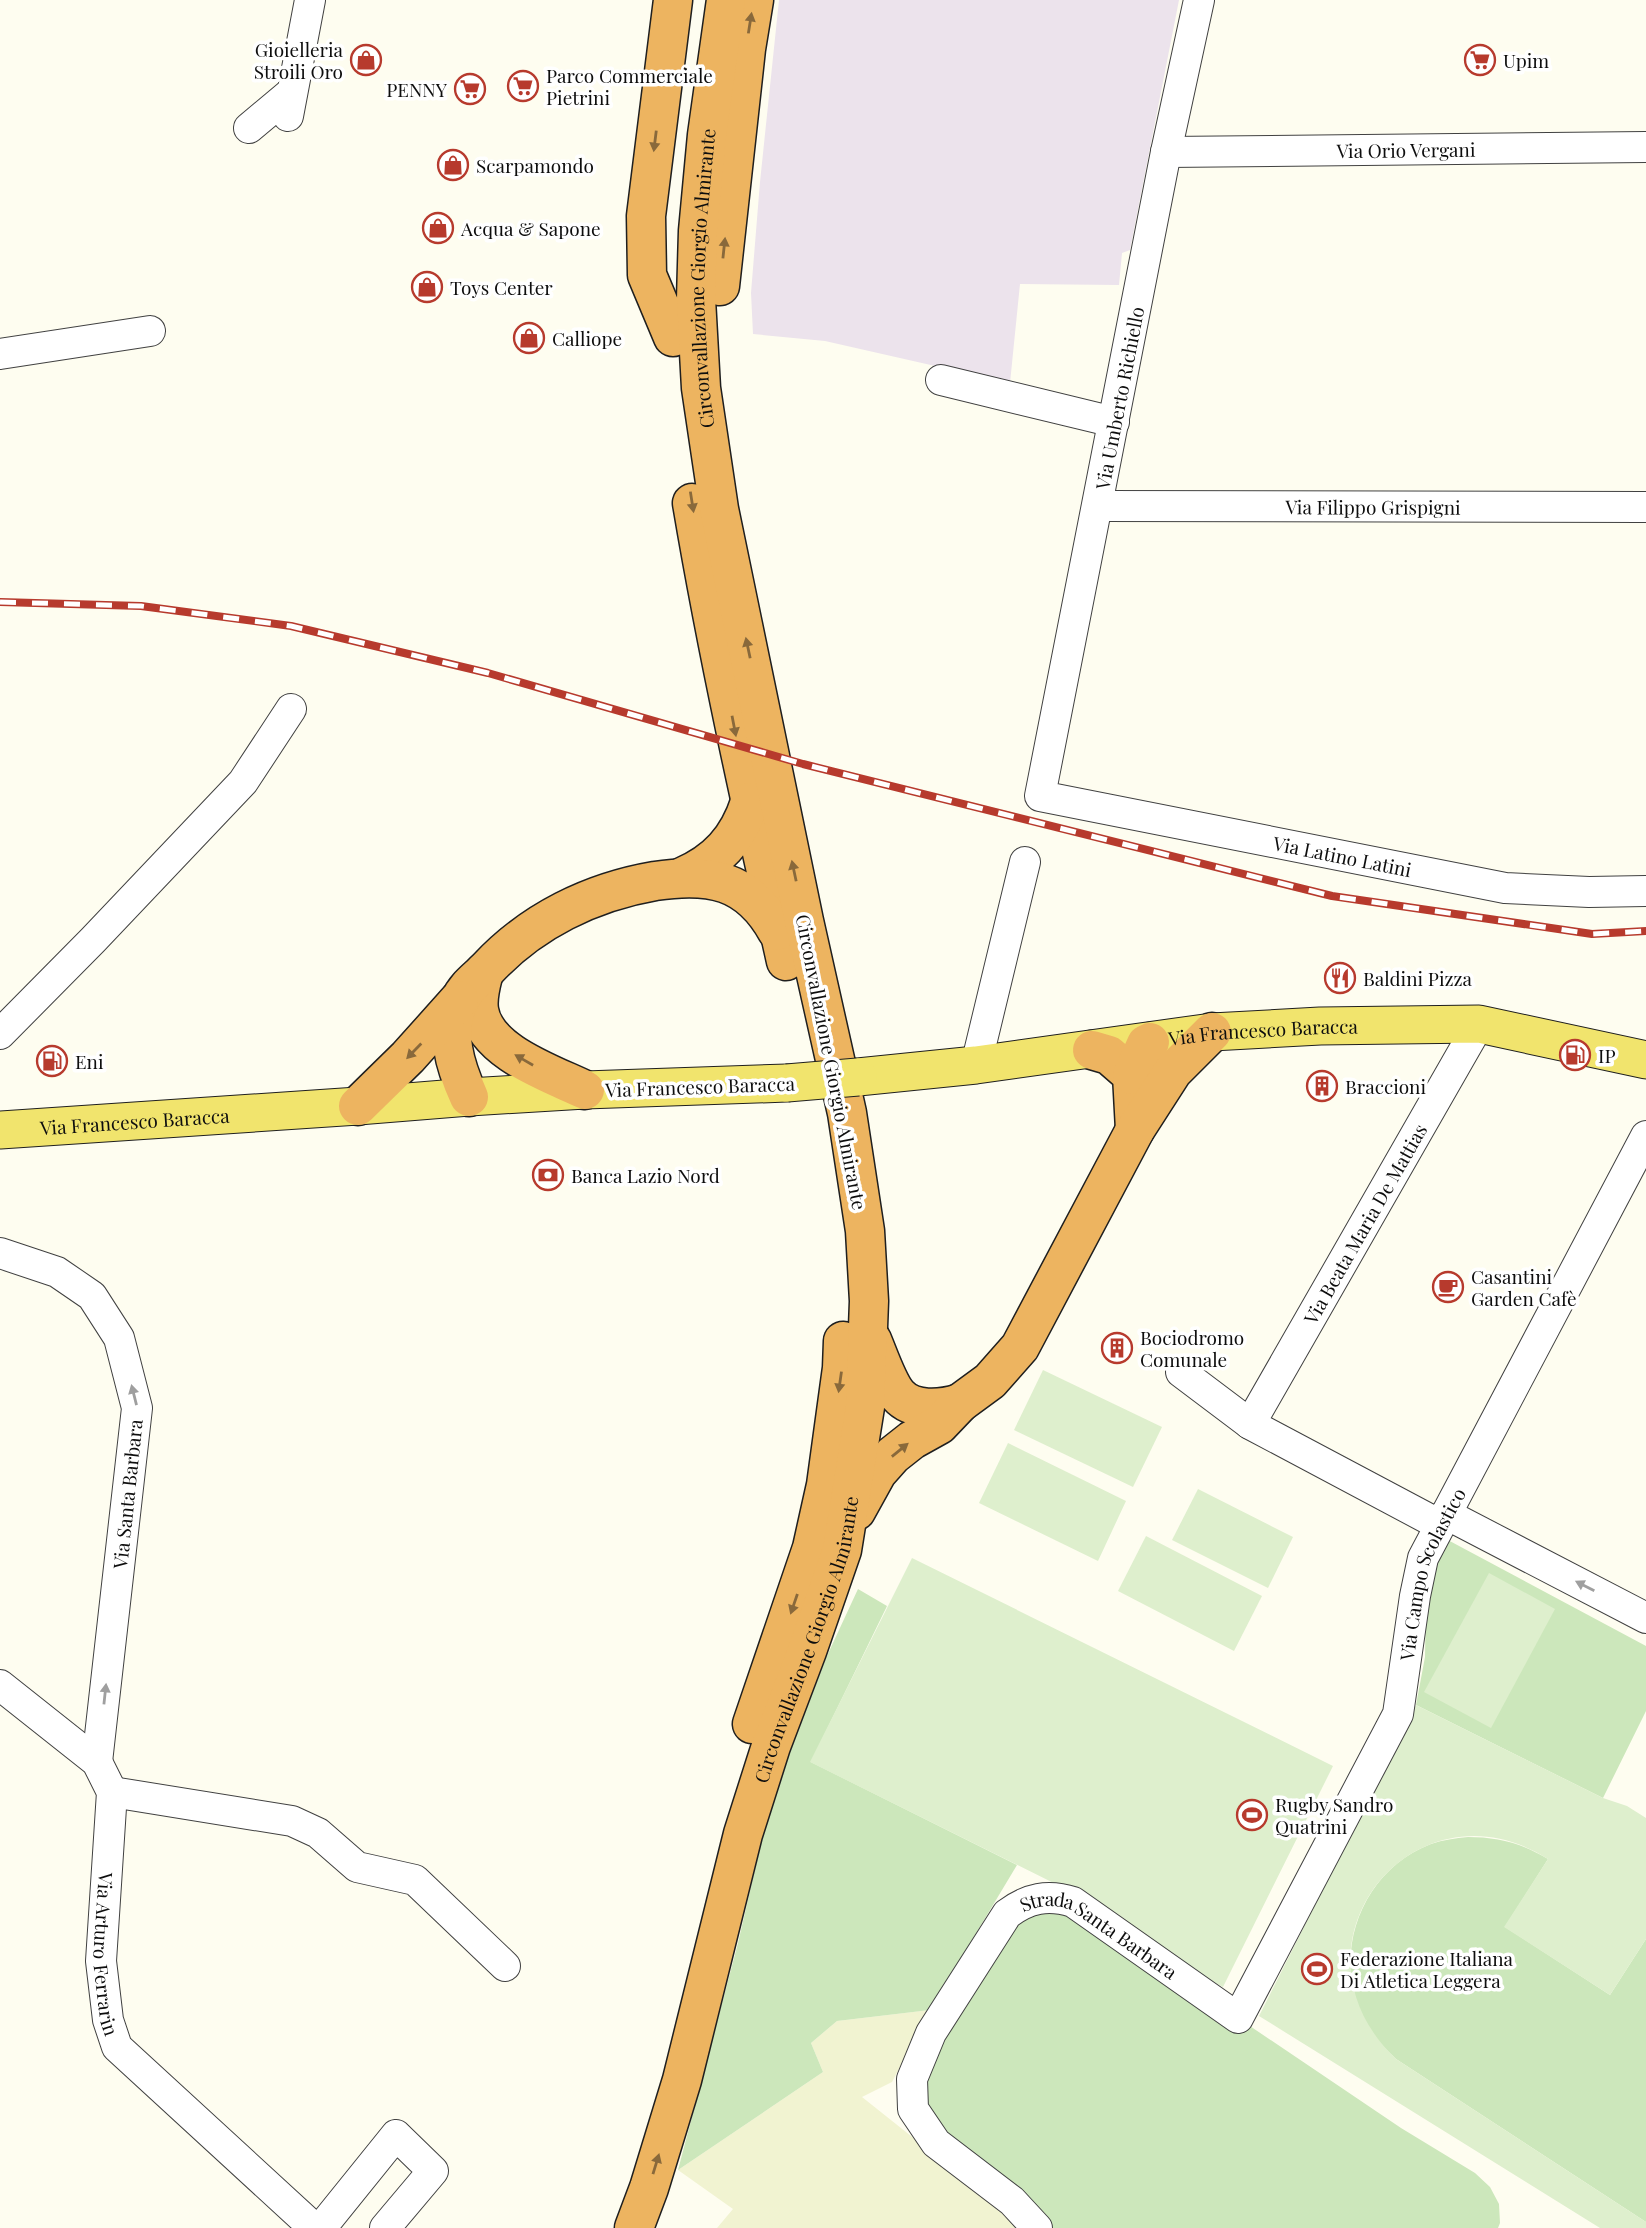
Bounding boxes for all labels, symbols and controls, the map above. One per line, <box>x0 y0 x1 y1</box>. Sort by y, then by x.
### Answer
one-way arrow <box>745 11 756 33</box>
place label: Gioielleria Stroili Oro <box>254 36 344 84</box>
shop icon: Gioielleria Stroili Oro <box>349 43 383 77</box>
supermarket icon: Upim <box>1463 43 1497 77</box>
place label: Upim <box>1503 47 1549 73</box>
place label: Parco Commerciale Pietrini <box>546 62 713 110</box>
supermarket icon: Parco Commerciale Pietrini <box>506 69 540 103</box>
supermarket icon: PENNY <box>453 72 487 106</box>
place label: PENNY <box>386 76 448 102</box>
street label: Circonvallazione Giorgio Almirante <box>683 127 721 430</box>
one-way arrow <box>650 130 661 152</box>
street label: Via Orio Vergani <box>1335 136 1476 163</box>
shop icon: Scarpamondo <box>436 148 470 182</box>
place label: Scarpamondo <box>476 152 594 178</box>
shop icon: Acqua & Sapone <box>421 211 455 245</box>
place label: Acqua & Sapone <box>460 215 601 241</box>
one-way arrow <box>718 237 729 259</box>
shop icon: Toys Center <box>410 270 444 304</box>
place label: Toys Center <box>450 274 553 300</box>
street label: Via Umberto Richiello <box>1088 304 1149 493</box>
shop icon: Calliope <box>512 321 546 355</box>
place label: Calliope <box>552 325 622 351</box>
one-way arrow <box>687 491 698 513</box>
street label: Via Filippo Grispigni <box>1284 493 1461 520</box>
one-way arrow <box>742 637 753 659</box>
one-way arrow <box>729 715 740 737</box>
street label: Via Latino Latini <box>1270 829 1414 882</box>
one-way arrow <box>788 860 799 882</box>
street label: Circonvallazione Giorgio Almirante <box>791 912 873 1212</box>
restaurant icon: Baldini Pizza <box>1323 961 1357 995</box>
place label: Baldini Pizza <box>1363 965 1473 991</box>
street label: Via Francesco Baracca <box>1166 1013 1359 1051</box>
fuel station icon: IP <box>1558 1038 1592 1072</box>
one-way arrow <box>405 1042 422 1059</box>
place label: IP <box>1598 1042 1616 1068</box>
fuel station icon: Eni <box>35 1044 69 1078</box>
place label: Eni <box>75 1048 104 1074</box>
one-way arrow <box>514 1054 534 1066</box>
building icon: Braccioni <box>1305 1069 1339 1103</box>
street label: Via Francesco Baracca <box>604 1070 796 1102</box>
place label: Braccioni <box>1345 1073 1426 1099</box>
street label: Via Francesco Baracca <box>38 1102 231 1140</box>
street label: Via Beata Maria De Mattias <box>1297 1119 1432 1329</box>
bank icon: Banca Lazio Nord <box>531 1158 565 1192</box>
place label: Banca Lazio Nord <box>571 1162 720 1188</box>
place label: Casantini Garden Cafè <box>1471 1263 1577 1311</box>
cafe icon: Casantini Garden Cafè <box>1431 1270 1465 1304</box>
place label: Bociodromo Comunale <box>1140 1324 1244 1372</box>
building icon: Bociodromo Comunale <box>1100 1331 1134 1365</box>
one-way arrow <box>834 1372 845 1394</box>
one-way arrow <box>128 1384 139 1406</box>
street label: Via Santa Barbara <box>106 1417 148 1571</box>
one-way arrow <box>890 1443 908 1458</box>
street label: Via Campo Scolastico <box>1393 1483 1471 1663</box>
street label: Circonvallazione Giorgio Almirante <box>747 1494 863 1786</box>
one-way arrow <box>1575 1581 1595 1593</box>
one-way arrow <box>788 1594 798 1615</box>
one-way arrow <box>99 1683 110 1705</box>
place label: Rugby Sandro Quatrini <box>1275 1791 1393 1839</box>
sports icon: Rugby Sandro Quatrini <box>1235 1798 1269 1832</box>
street label: Via Arturo Ferrarin <box>88 1871 125 2040</box>
street label: Strada Santa Barbara <box>1015 1885 1183 1985</box>
place label: Federazione Italiana Di Atletica Leggera <box>1340 1945 1514 1993</box>
sports icon: Federazione Italiana Di Atletica Leggera <box>1300 1952 1334 1986</box>
one-way arrow <box>652 2153 662 2174</box>

